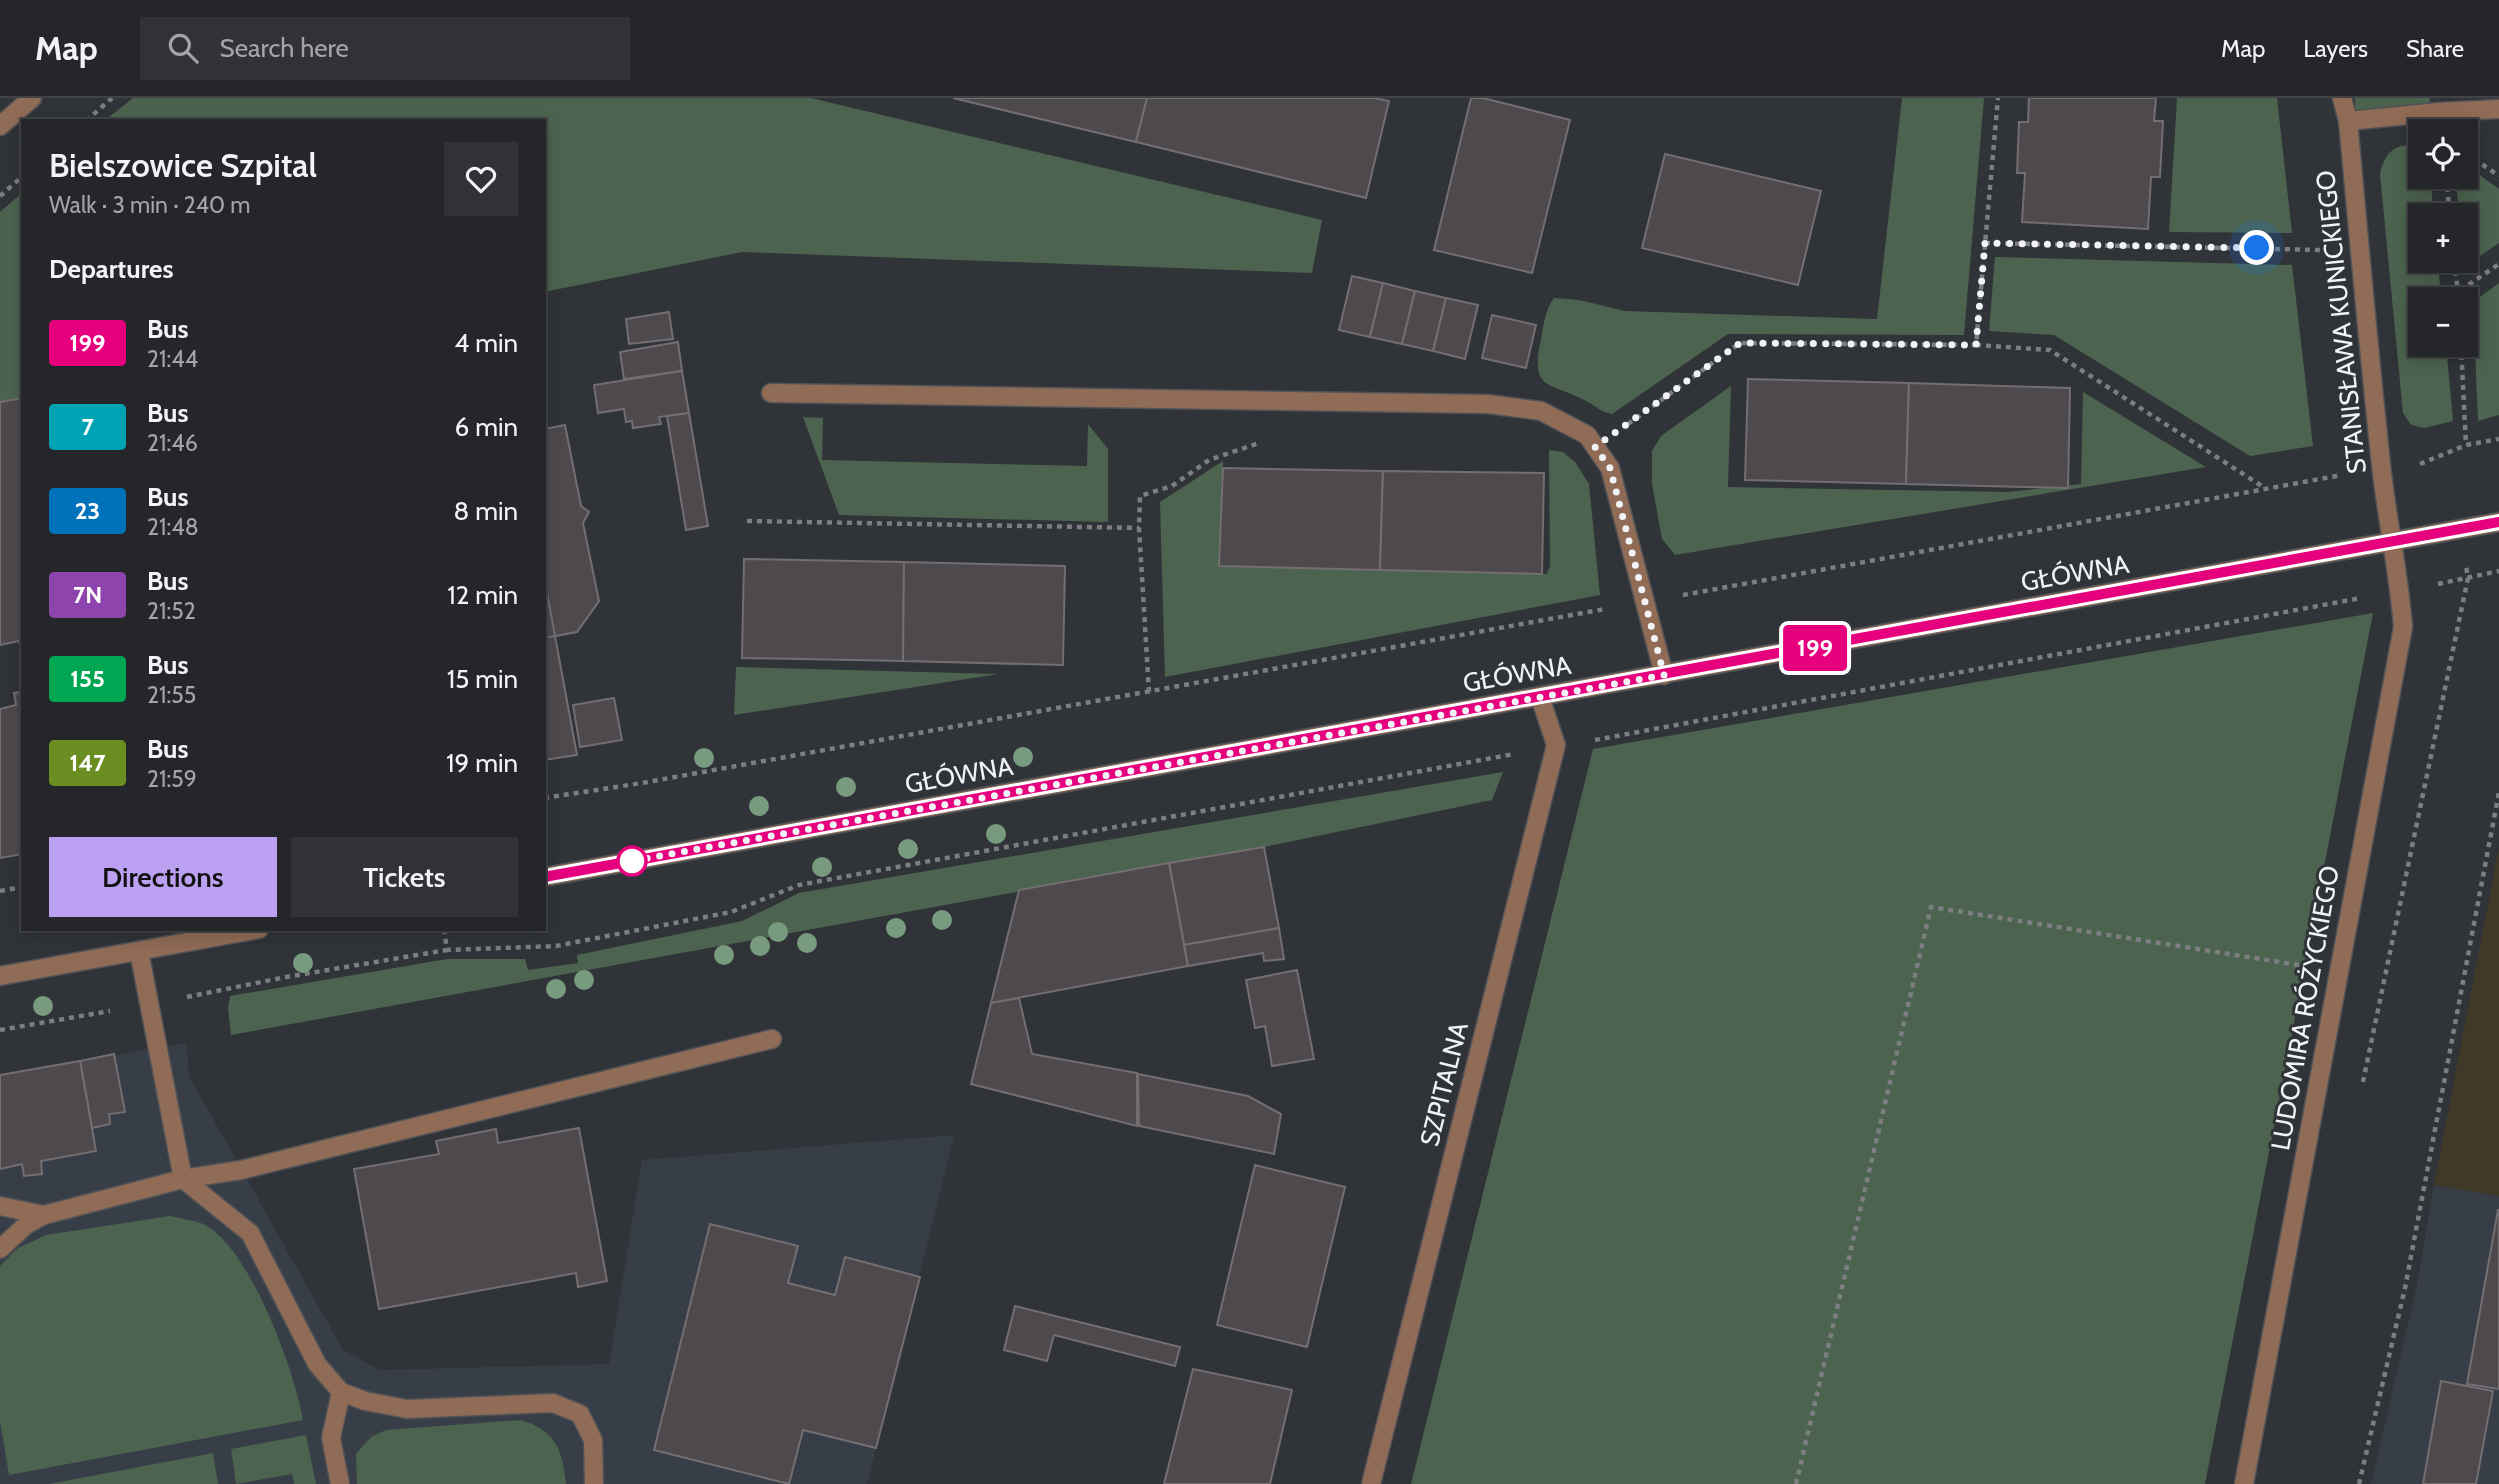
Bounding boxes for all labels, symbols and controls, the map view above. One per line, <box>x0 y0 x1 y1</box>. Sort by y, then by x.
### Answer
search box <box>140 17 630 80</box>
text: Map <box>35 28 98 68</box>
icon: search <box>164 29 202 67</box>
text: Search here <box>220 32 349 64</box>
text: Map <box>2221 34 2265 63</box>
text: Layers <box>2303 34 2368 63</box>
text: Share <box>2406 34 2464 63</box>
map controls <box>2408 119 2478 357</box>
button: locate <box>2408 119 2478 189</box>
button: heart <box>444 142 518 216</box>
text: Bielszowice Szpital <box>49 145 317 185</box>
street label: STANISŁAWA KUNICKIEGO <box>2309 169 2373 475</box>
text: Walk · 3 min · 240 m <box>49 191 251 219</box>
button: + <box>2408 203 2478 273</box>
your location <box>2239 230 2274 265</box>
text: Departures <box>49 253 173 285</box>
button: − <box>2408 287 2478 357</box>
text: Bus <box>147 313 188 345</box>
text: 4 min <box>454 327 518 359</box>
text: 199 <box>70 328 105 357</box>
text: 21:44 <box>147 345 198 373</box>
text: Bus <box>147 397 188 429</box>
text: 6 min <box>455 411 518 443</box>
text: 7 <box>81 412 94 441</box>
text: 21:46 <box>147 429 198 457</box>
text: Bus <box>147 481 188 513</box>
text: 8 min <box>454 495 518 527</box>
text: 23 <box>75 496 100 525</box>
text: 21:48 <box>147 513 199 541</box>
street label: GŁÓWNA <box>2018 548 2132 598</box>
text: Bus <box>147 565 188 597</box>
text: 12 min <box>447 579 518 611</box>
text: 7N <box>73 580 102 609</box>
text: 21:52 <box>147 597 196 625</box>
line badge: 199 <box>1775 625 1855 671</box>
text: 199 <box>1797 633 1833 662</box>
text: Bus <box>147 649 188 681</box>
street label: GŁÓWNA <box>1460 649 1574 699</box>
text: 15 min <box>447 663 518 695</box>
text: 155 <box>70 664 105 693</box>
text: 21:55 <box>147 681 196 709</box>
text: Bus <box>147 733 188 765</box>
text: 19 min <box>446 747 518 779</box>
text: 147 <box>69 748 106 777</box>
street label: GŁÓWNA <box>902 750 1016 800</box>
text: 21:59 <box>147 765 197 793</box>
button: Directions <box>49 837 277 917</box>
button: Tickets <box>291 837 518 917</box>
unlabelled marker <box>617 846 647 876</box>
street label: LUDOMIRA RÓŻYCKIEGO <box>2264 863 2346 1153</box>
street label: SZPITALNA <box>1413 1019 1475 1149</box>

